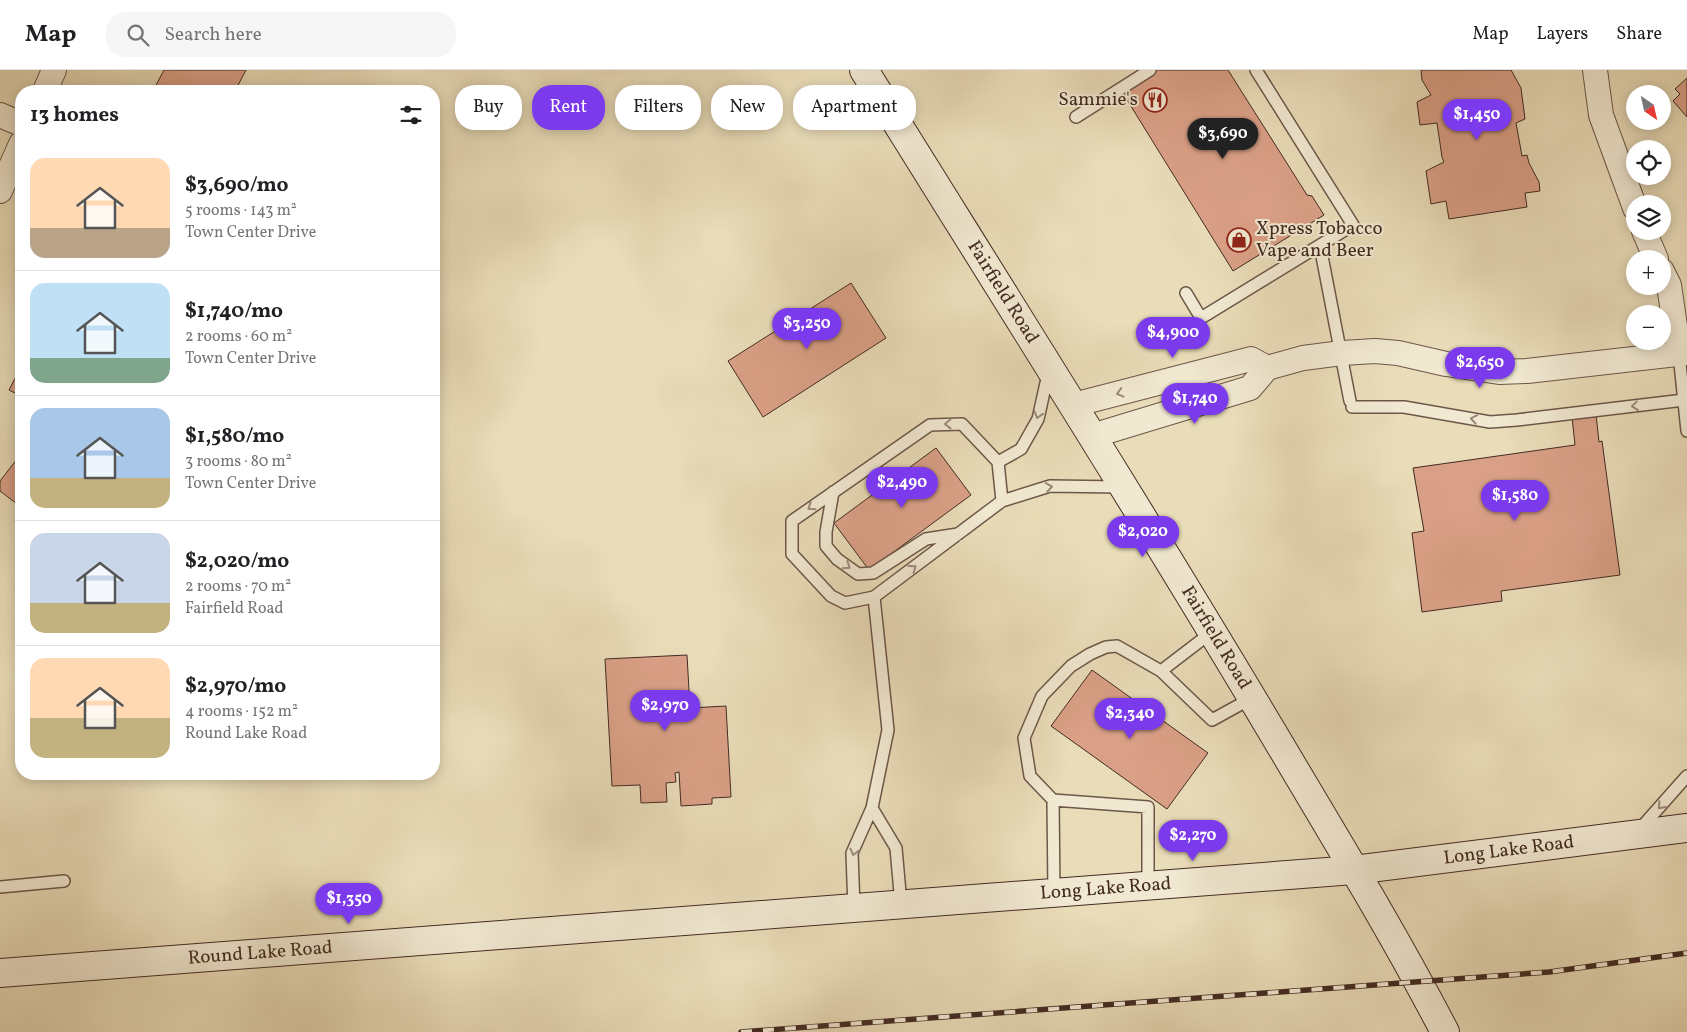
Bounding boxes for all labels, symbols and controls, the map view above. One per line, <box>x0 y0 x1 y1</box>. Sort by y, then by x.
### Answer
search box <box>106 12 456 57</box>
text: Map <box>25 18 76 52</box>
icon: search <box>124 21 152 49</box>
text: Search here <box>164 22 262 48</box>
text: Map <box>1472 22 1508 47</box>
text: Layers <box>1536 22 1588 47</box>
text: Share <box>1616 22 1662 47</box>
chip: Buy <box>455 85 522 130</box>
chip: Rent <box>532 85 605 130</box>
chip: Filters <box>615 85 701 130</box>
chip: New <box>711 85 783 130</box>
chip: Apartment <box>793 85 916 130</box>
north arrow <box>1626 85 1671 130</box>
map controls <box>1626 85 1671 350</box>
place label: Sammie's <box>1058 87 1138 113</box>
restaurant icon: Sammie's <box>1142 87 1168 113</box>
pin: $1,450 <box>1436 98 1518 141</box>
text: 13 homes <box>30 101 119 130</box>
icon: filters <box>397 101 425 129</box>
text: $1,450 <box>1454 104 1500 126</box>
pin: $3,690 <box>1182 118 1264 160</box>
text: $3,690 <box>1198 123 1248 145</box>
button: locate <box>1626 140 1671 185</box>
text: $3,690/mo <box>185 171 289 200</box>
icon: home <box>70 178 130 238</box>
button: layers <box>1626 195 1671 240</box>
text: 5 rooms · 143 m² <box>185 200 297 222</box>
place label: Xpress Tobacco Vape and Beer <box>1256 216 1383 264</box>
text: Town Center Drive <box>185 222 316 244</box>
shop icon: Xpress Tobacco Vape and Beer <box>1226 227 1252 253</box>
street label: Fairfield Road <box>961 236 1045 349</box>
button: + <box>1626 250 1671 295</box>
text: $1,740/mo <box>185 297 283 326</box>
icon: home <box>70 303 130 363</box>
button: − <box>1626 305 1671 350</box>
pin: $3,250 <box>766 308 848 350</box>
text: $3,250 <box>783 313 831 335</box>
pin: $4,900 <box>1132 316 1214 359</box>
text: $4,900 <box>1147 322 1199 344</box>
text: 2 rooms · 60 m² <box>185 326 292 348</box>
pin: $2,650 <box>1439 346 1521 389</box>
text: Town Center Drive <box>185 348 316 370</box>
text: $2,650 <box>1456 352 1504 374</box>
pin: $1,740 <box>1154 382 1236 425</box>
one-way arrow <box>1116 387 1125 397</box>
text: $1,740 <box>1172 388 1218 410</box>
one-way arrow <box>1631 400 1639 411</box>
one-way arrow <box>1034 410 1044 418</box>
one-way arrow <box>1470 414 1478 424</box>
one-way arrow <box>944 419 952 429</box>
text: $1,580/mo <box>185 422 284 451</box>
icon: home <box>70 428 130 488</box>
text: 3 rooms · 80 m² <box>185 451 292 473</box>
pin: $2,490 <box>861 466 943 509</box>
text: $2,490 <box>877 472 927 494</box>
text: Town Center Drive <box>185 473 316 495</box>
pin: $1,580 <box>1474 480 1556 522</box>
one-way arrow <box>1045 483 1054 493</box>
text: $1,580 <box>1492 485 1538 507</box>
one-way arrow <box>808 501 817 510</box>
pin: $2,020 <box>1102 516 1184 558</box>
text: $2,020 <box>1118 521 1168 543</box>
text: $2,020/mo <box>185 547 289 576</box>
icon: home <box>70 553 130 613</box>
one-way arrow <box>841 560 850 569</box>
one-way arrow <box>907 565 917 574</box>
text: 2 rooms · 70 m² <box>185 576 291 598</box>
street label: Fairfield Road <box>1174 581 1257 695</box>
text: Fairfield Road <box>185 598 283 620</box>
text: $2,970/mo <box>185 672 286 701</box>
icon: home <box>70 678 130 738</box>
pin: $2,970 <box>624 690 706 732</box>
text: $2,970 <box>641 695 689 717</box>
pin: $2,340 <box>1089 698 1171 740</box>
text: 4 rooms · 152 m² <box>185 701 298 723</box>
text: $2,340 <box>1106 703 1154 725</box>
text: Round Lake Road <box>185 723 307 745</box>
one-way arrow <box>1658 800 1667 809</box>
pin: $2,270 <box>1152 820 1234 862</box>
text: $2,270 <box>1170 825 1216 847</box>
street label: Long Lake Road <box>1442 829 1576 872</box>
one-way arrow <box>849 848 860 857</box>
street label: Long Lake Road <box>1039 871 1172 907</box>
pin: $1,350 <box>308 882 390 925</box>
text: $1,350 <box>326 888 372 910</box>
street label: Round Lake Road <box>187 935 334 972</box>

